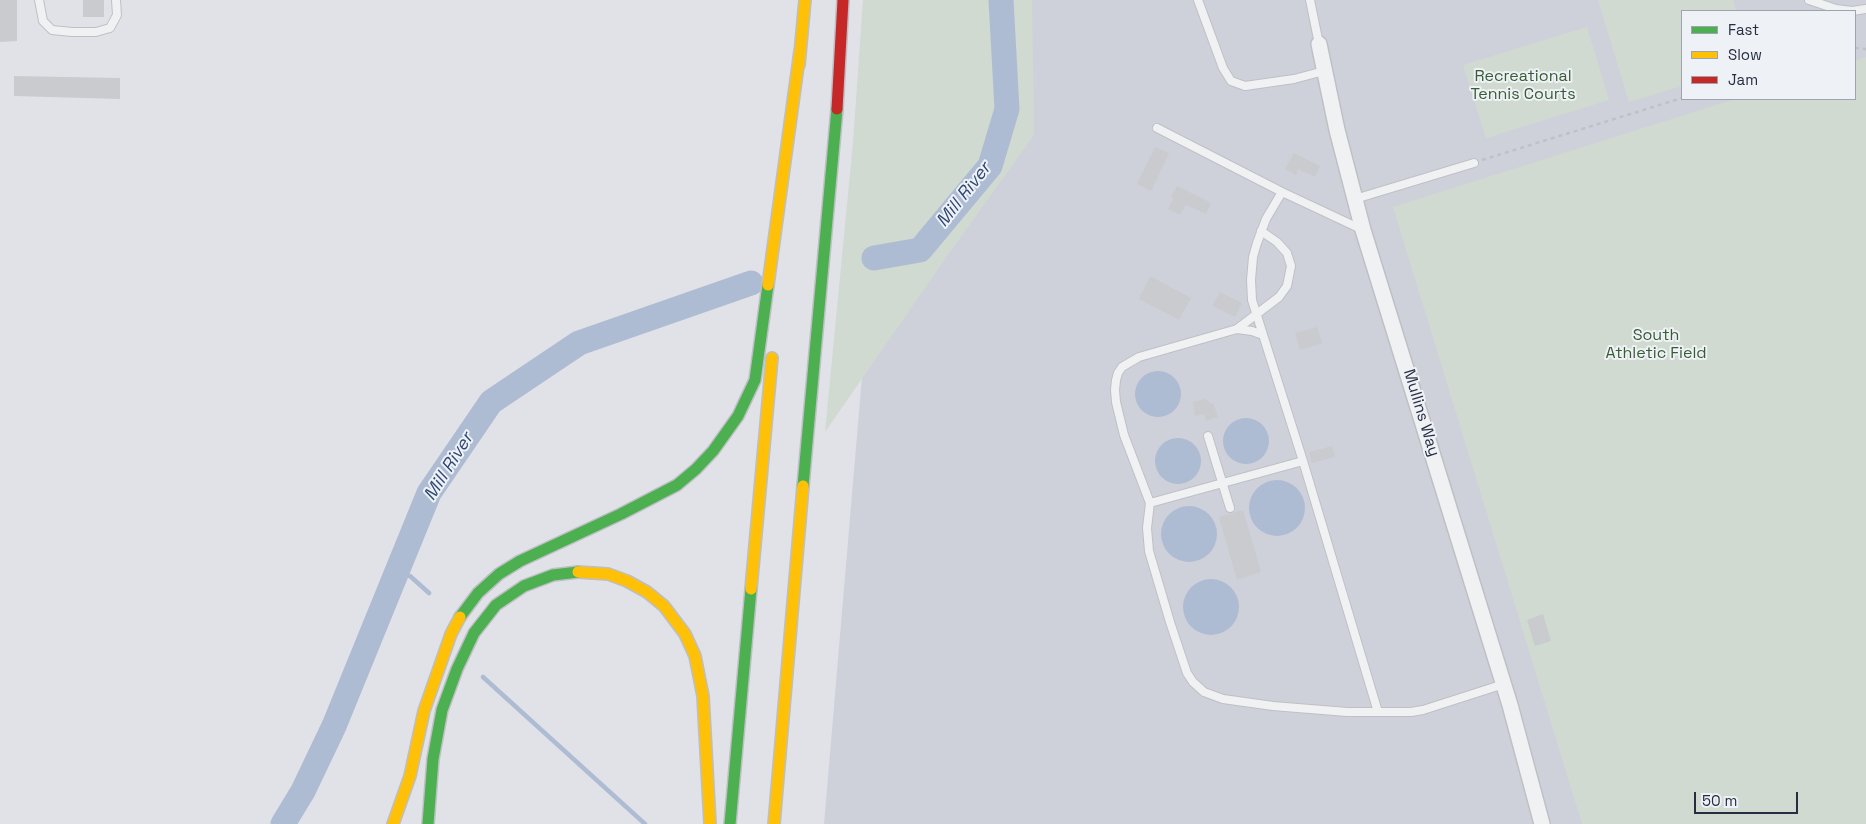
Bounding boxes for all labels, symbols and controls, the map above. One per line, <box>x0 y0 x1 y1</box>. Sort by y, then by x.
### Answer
legend <box>1681 10 1856 100</box>
text: Fast <box>1728 20 1759 39</box>
text: Slow <box>1728 45 1762 64</box>
park label: Recreational Tennis Courts <box>1470 67 1576 105</box>
text: Jam <box>1728 70 1758 89</box>
water label: Mill River <box>932 158 996 232</box>
park label: South Athletic Field <box>1605 326 1707 364</box>
street label: Mullins Way <box>1399 367 1443 459</box>
water label: Mill River <box>420 429 478 505</box>
scale bar <box>1696 782 1800 814</box>
text: 50 m <box>1702 791 1737 810</box>

